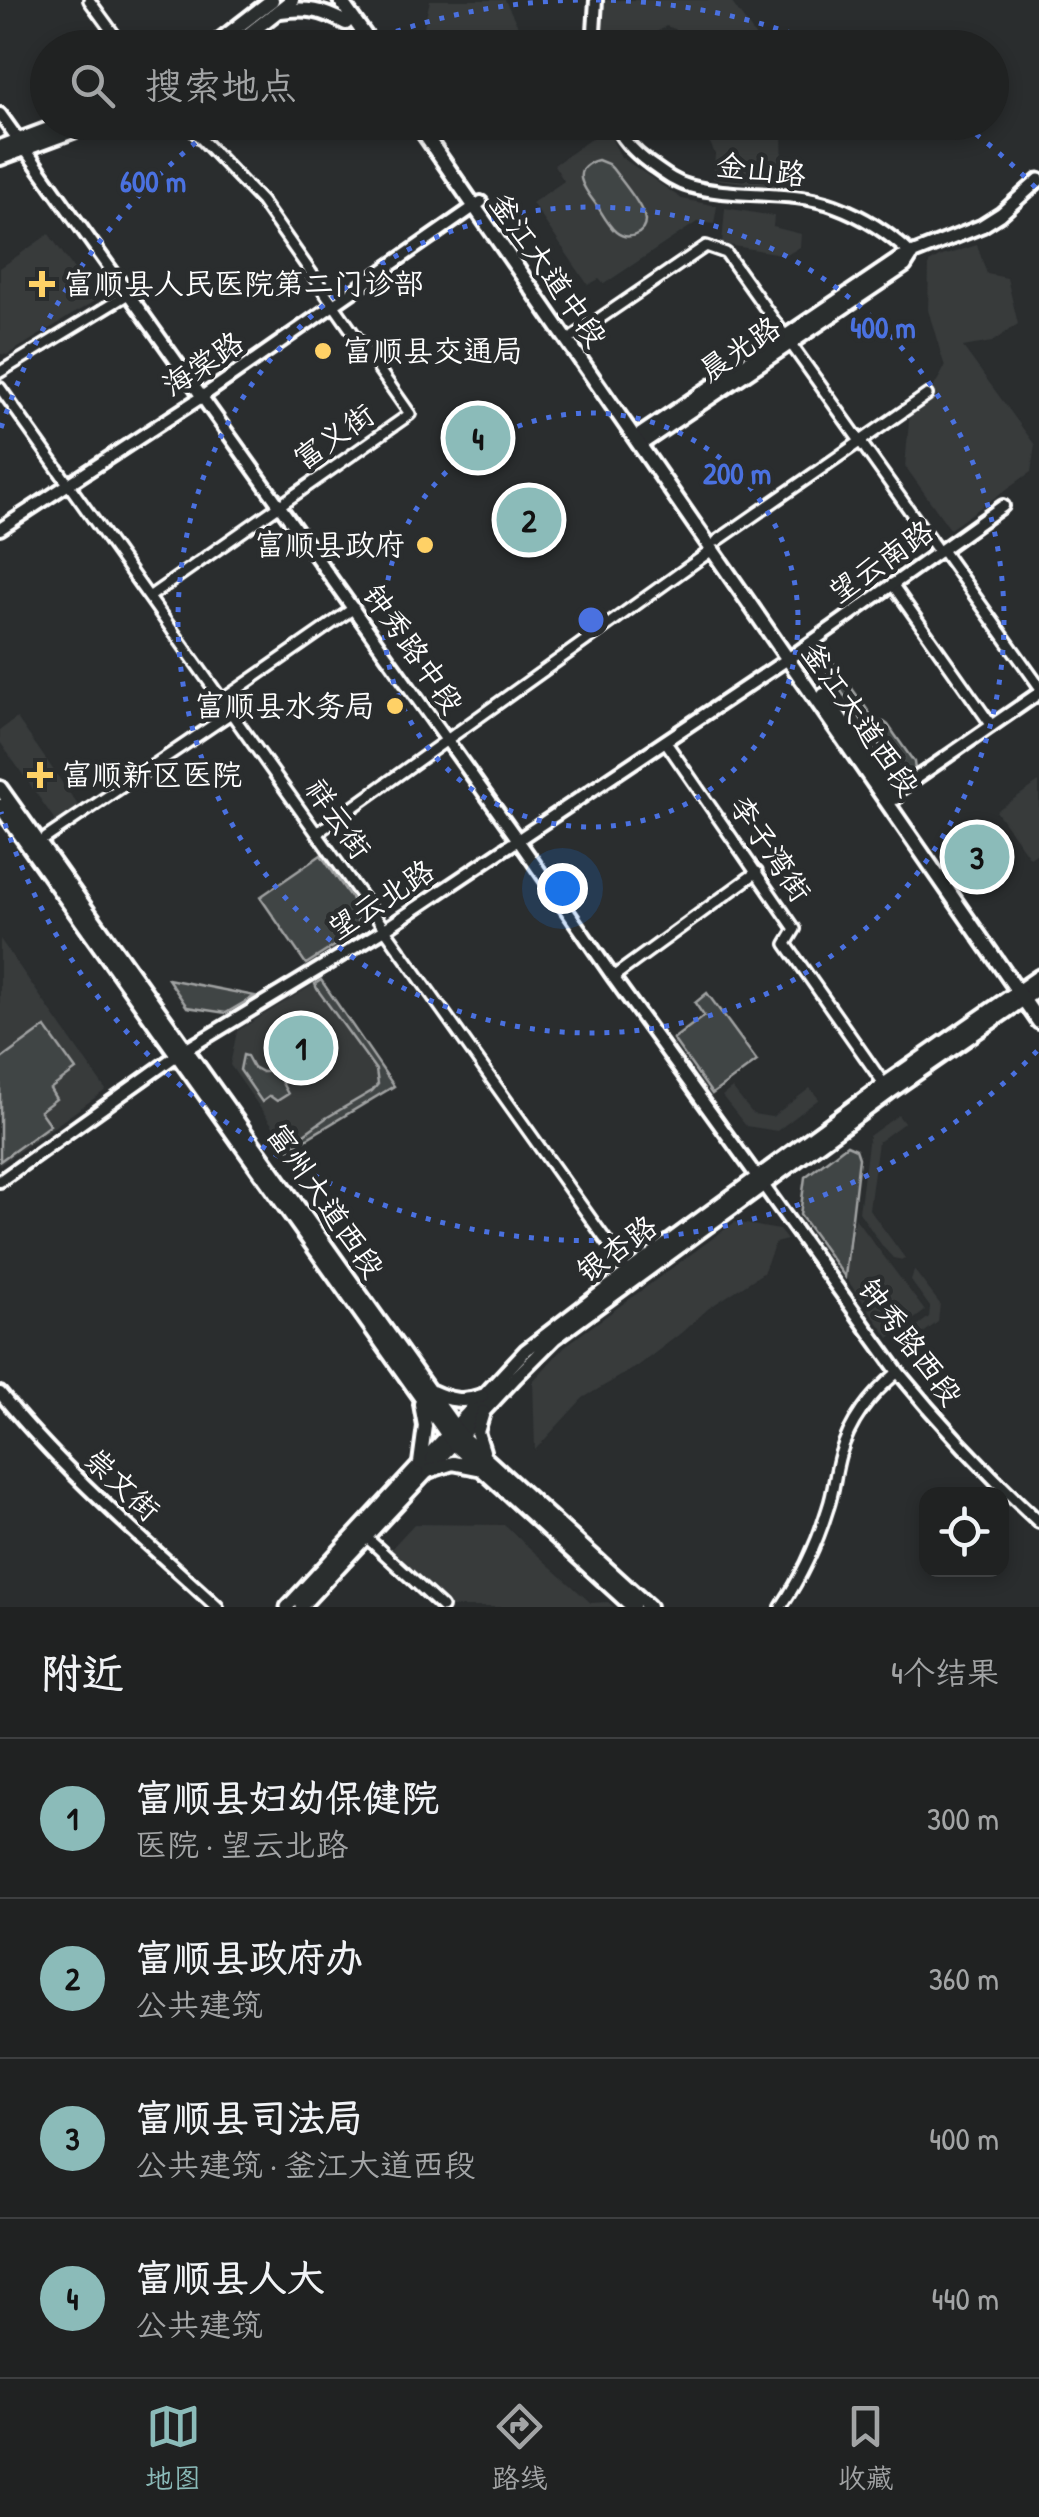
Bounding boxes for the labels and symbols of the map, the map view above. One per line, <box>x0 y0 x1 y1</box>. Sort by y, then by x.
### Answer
street label: 金山路 <box>714 144 808 194</box>
text: 600 m <box>120 161 186 201</box>
street label: 釜江大道中段 <box>481 184 617 355</box>
place label: 富顺县人民医院第二门诊部 <box>64 263 424 303</box>
marker: 富顺县人民医院第二门诊部 <box>29 271 55 297</box>
street label: 晨光路 <box>691 306 788 390</box>
text: 400 m <box>850 307 916 347</box>
street label: 海棠路 <box>154 321 251 405</box>
place label: 富顺县交通局 <box>343 330 523 370</box>
marker: 富顺县交通局 <box>312 340 334 362</box>
street label: 富义街 <box>285 394 382 478</box>
pin: 4 <box>446 400 510 476</box>
text: 200 m <box>703 453 771 493</box>
pin: 2 <box>496 482 562 558</box>
street label: 望云南路 <box>820 510 941 612</box>
place label: 富顺县政府 <box>255 524 405 564</box>
marker: 富顺县政府 <box>414 534 436 556</box>
street label: 钟秀路中段 <box>354 576 473 721</box>
centre of rings <box>573 602 609 638</box>
street label: 釜江大道西段 <box>793 633 929 804</box>
place label: 富顺县水务局 <box>195 685 375 725</box>
marker: 富顺县水务局 <box>384 695 406 717</box>
place label: 富顺新区医院 <box>62 754 242 794</box>
marker: 富顺新区医院 <box>27 762 53 788</box>
street label: 祥云街 <box>297 770 381 867</box>
street label: 李子湾街 <box>721 788 821 909</box>
pin: 3 <box>944 820 1010 894</box>
street label: 望云北路 <box>319 850 442 949</box>
your location <box>537 863 588 914</box>
pin: 1 <box>268 1010 334 1086</box>
street label: 富州大道西段 <box>258 1115 394 1286</box>
street label: 银杏路 <box>568 1206 665 1291</box>
street label: 钟秀路西段 <box>850 1269 972 1413</box>
street label: 崇文街 <box>76 1439 169 1530</box>

